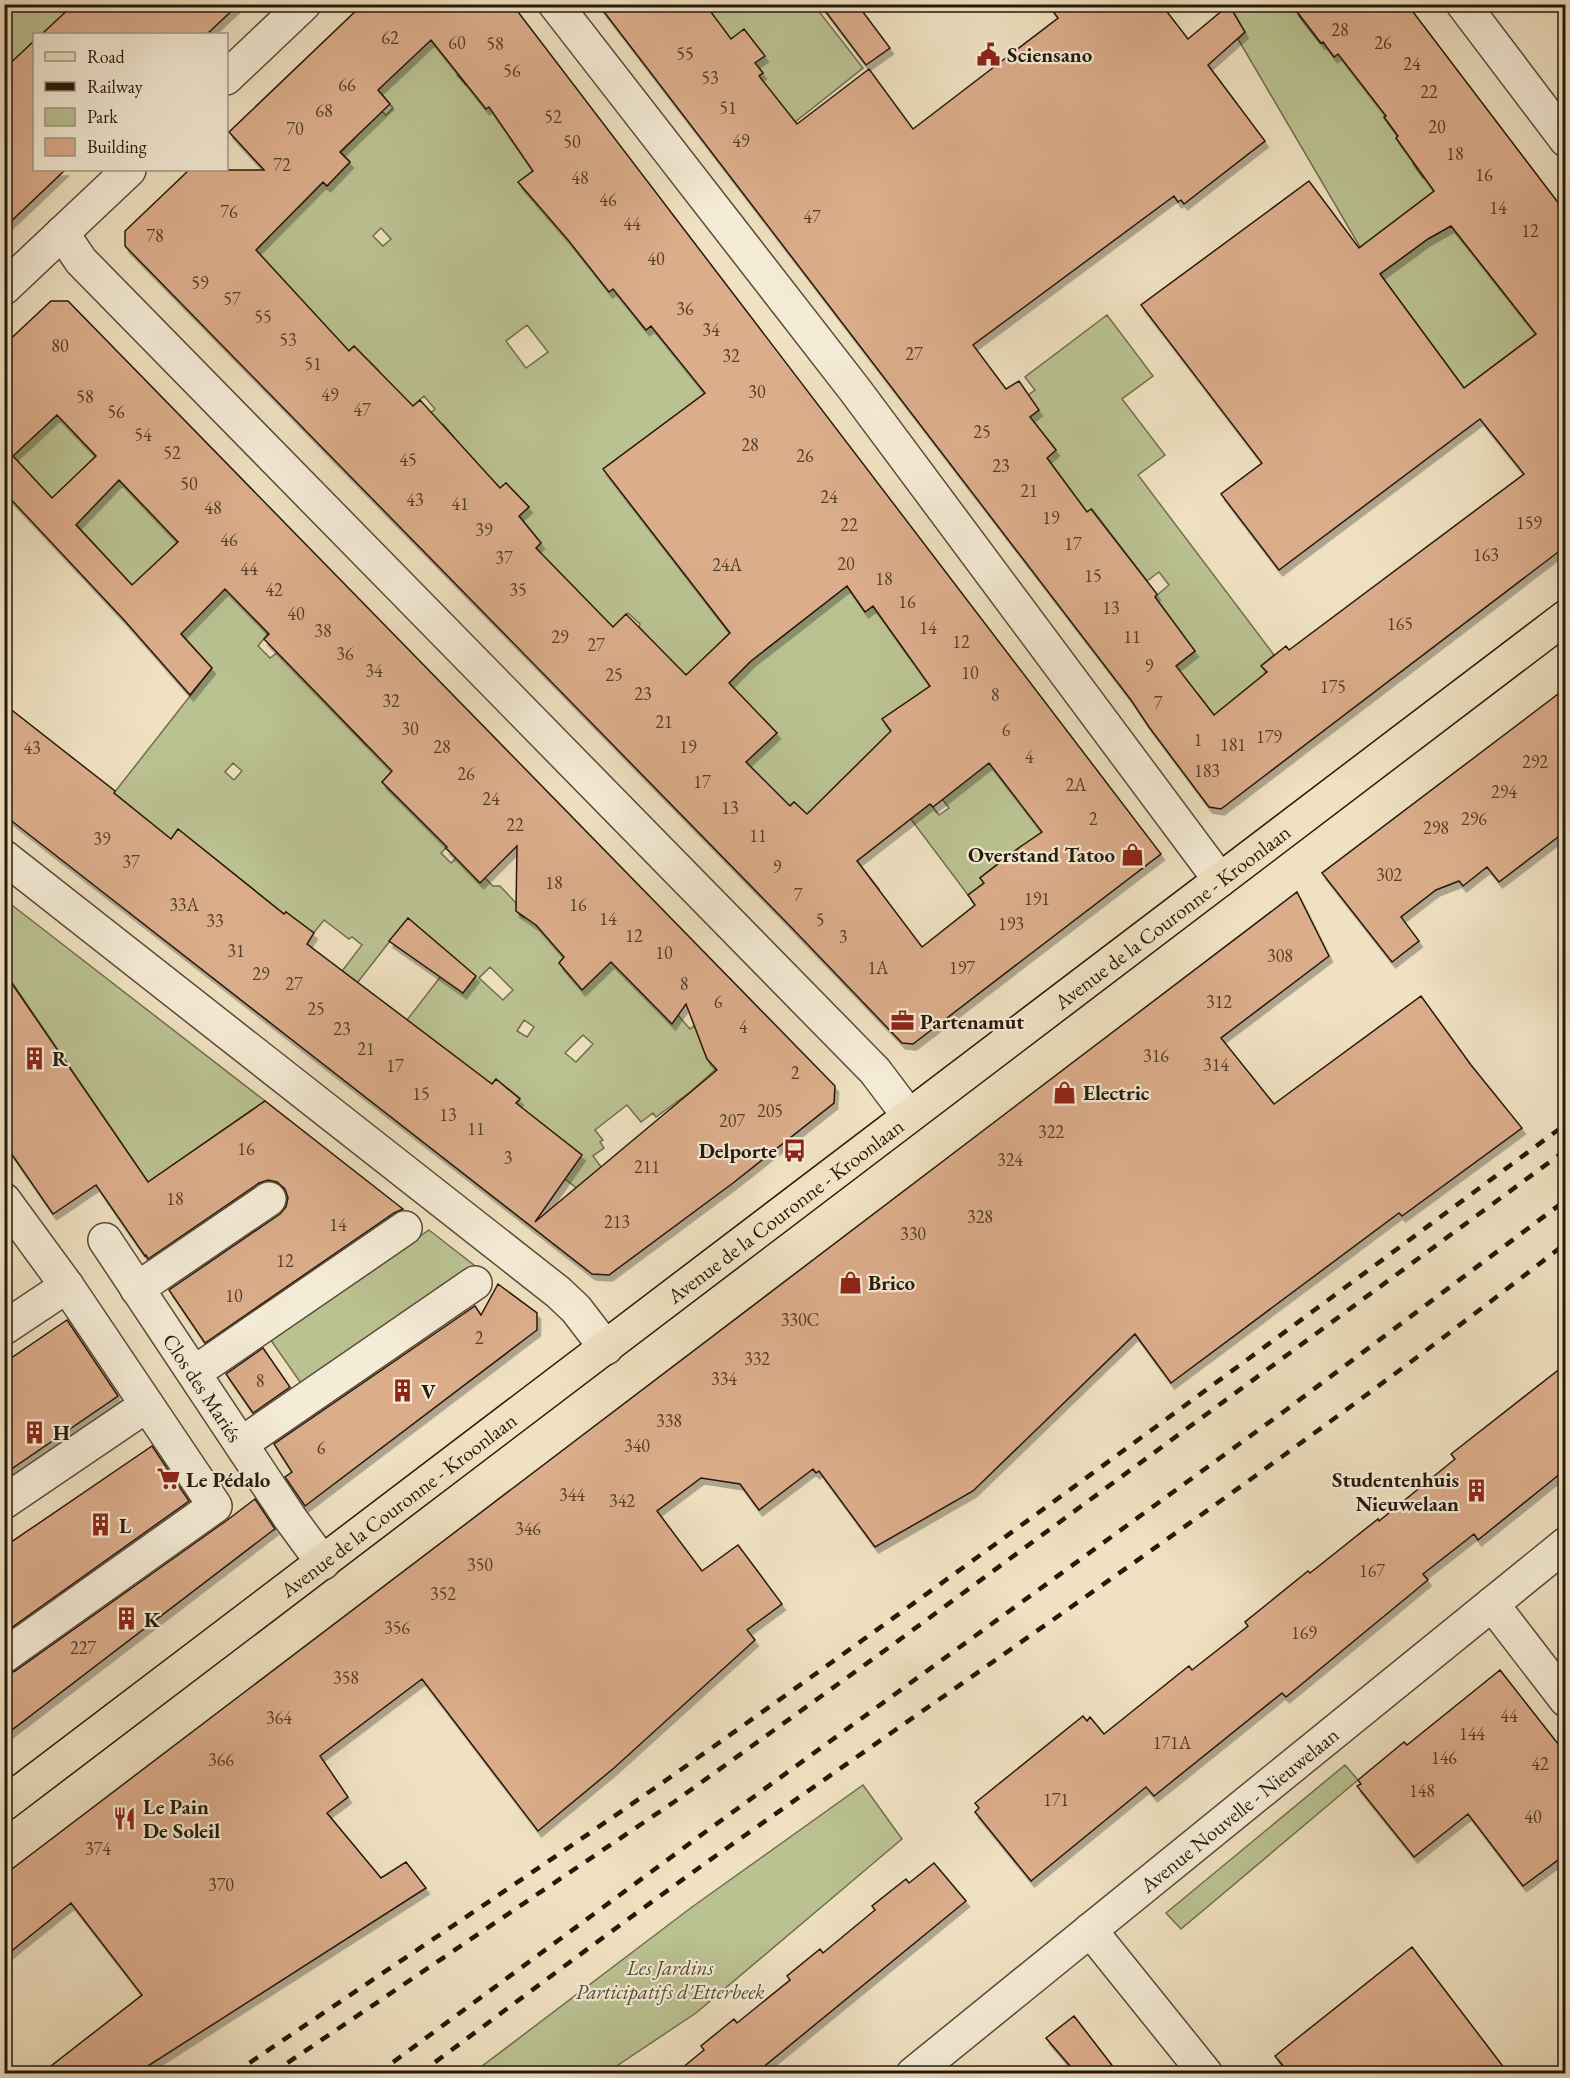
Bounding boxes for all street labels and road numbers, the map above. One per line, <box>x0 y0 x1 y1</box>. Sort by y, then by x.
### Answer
street label: Avenue de la Couronne - Kroonlaan <box>1048 818 1296 1015</box>
street label: Avenue de la Couronne - Kroonlaan <box>661 1112 909 1309</box>
street label: Clos des Mariés <box>157 1328 249 1447</box>
street label: Avenue de la Couronne - Kroonlaan <box>274 1406 522 1604</box>
street label: Avenue Nouvelle - Nieuwelaan <box>1134 1721 1344 1899</box>

